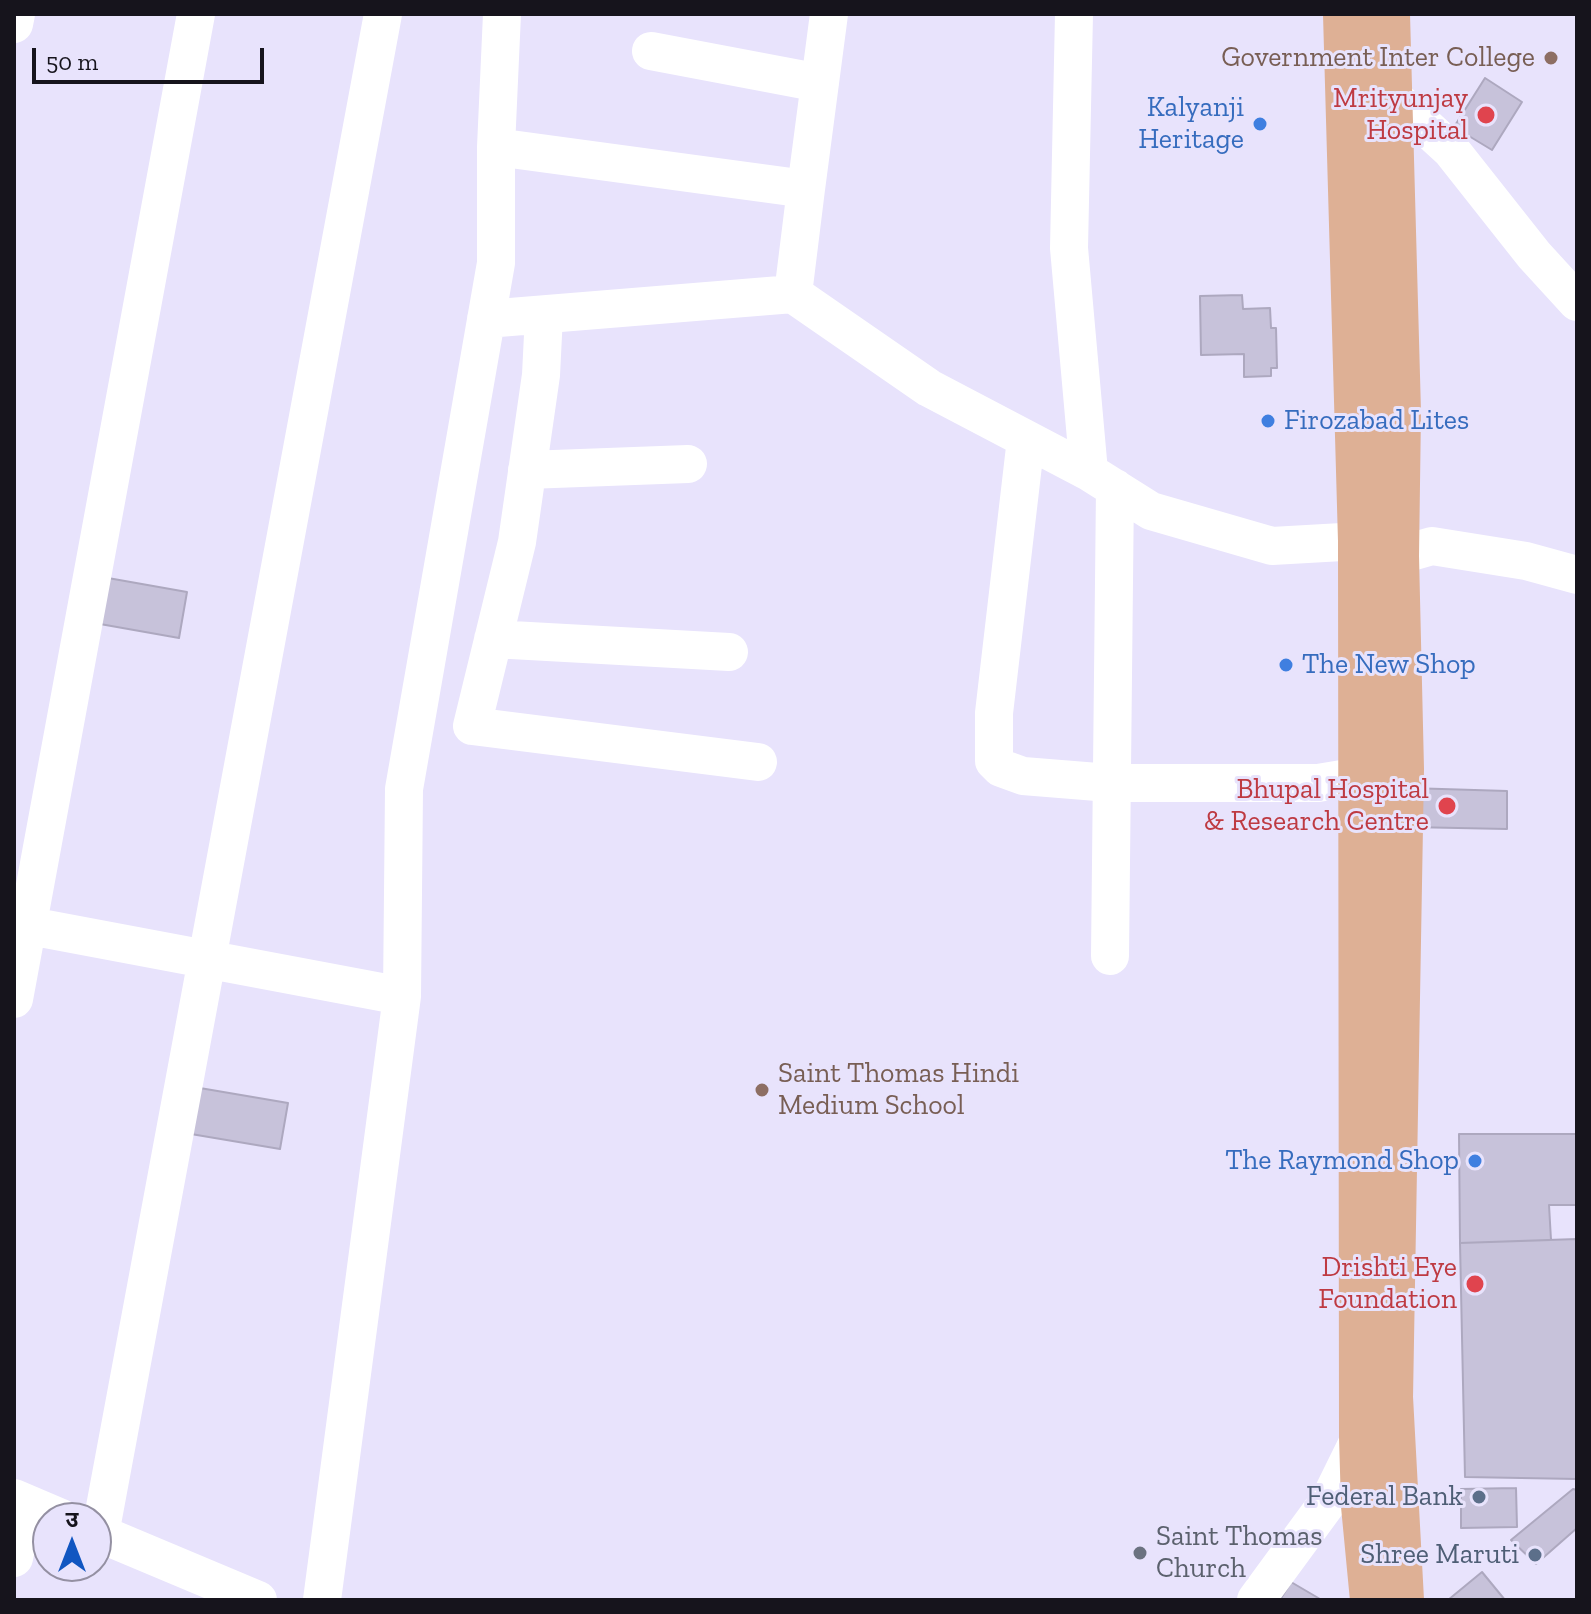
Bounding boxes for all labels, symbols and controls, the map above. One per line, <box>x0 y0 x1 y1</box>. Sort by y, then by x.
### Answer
scale bar <box>36 32 268 82</box>
place label: Government Inter College <box>1221 41 1535 75</box>
text: 50 m <box>46 47 98 76</box>
marker: Government Inter College <box>1542 49 1560 67</box>
place label: Mrityunjay Hospital <box>1333 82 1468 148</box>
place label: Kalyanji Heritage <box>1138 91 1244 157</box>
marker: Mrityunjay Hospital <box>1475 104 1497 126</box>
marker: Kalyanji Heritage <box>1251 115 1269 133</box>
place label: Firozabad Lites <box>1284 404 1469 438</box>
marker: Firozabad Lites <box>1259 412 1277 430</box>
place label: The New Shop <box>1302 648 1476 682</box>
marker: The New Shop <box>1277 656 1295 674</box>
place label: Bhupal Hospital & Research Centre <box>1204 773 1429 839</box>
marker: Bhupal Hospital & Research Centre <box>1436 795 1458 817</box>
place label: Saint Thomas Hindi Medium School <box>778 1057 1019 1123</box>
marker: Saint Thomas Hindi Medium School <box>753 1081 771 1099</box>
place label: The Raymond Shop <box>1225 1144 1459 1178</box>
marker: The Raymond Shop <box>1466 1152 1484 1170</box>
place label: Drishti Eye Foundation <box>1318 1251 1457 1317</box>
marker: Drishti Eye Foundation <box>1464 1273 1486 1295</box>
place label: Federal Bank <box>1306 1480 1463 1514</box>
marker: Federal Bank <box>1470 1488 1488 1506</box>
north arrow <box>32 1502 112 1582</box>
text: उ <box>66 1506 78 1533</box>
place label: Saint Thomas Church <box>1156 1520 1322 1586</box>
place label: Shree Maruti <box>1360 1538 1519 1572</box>
marker: Saint Thomas Church <box>1131 1544 1149 1562</box>
marker: Shree Maruti <box>1526 1546 1544 1564</box>

